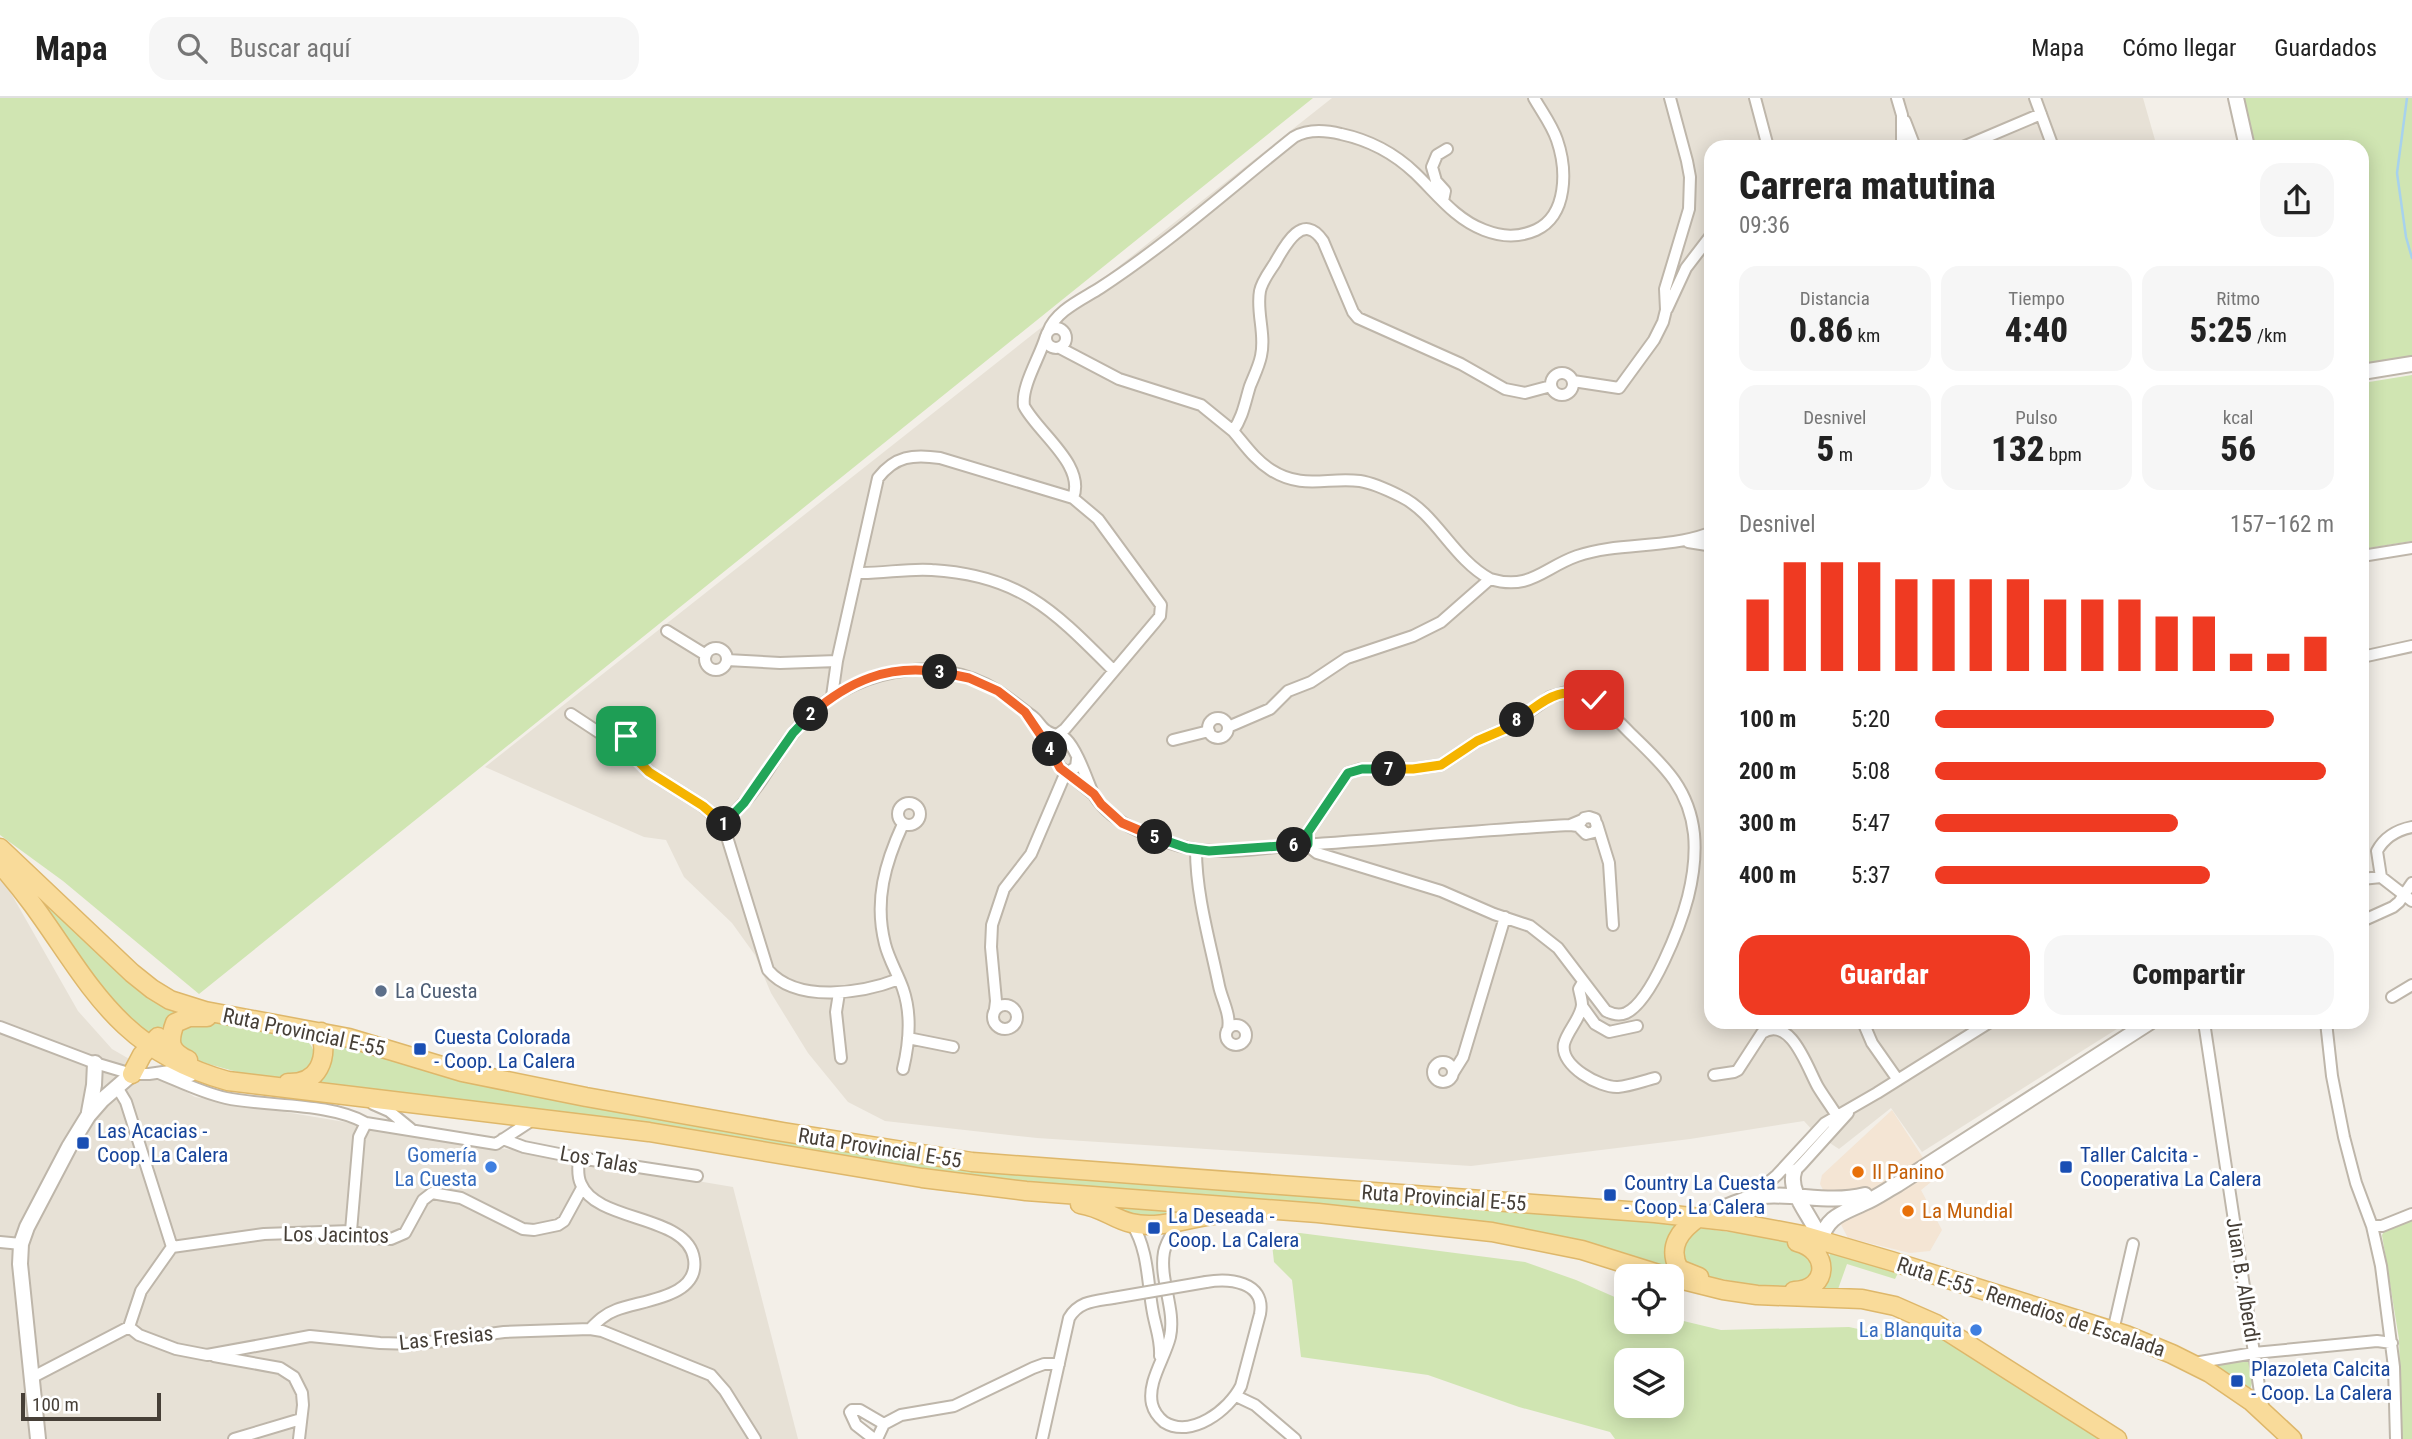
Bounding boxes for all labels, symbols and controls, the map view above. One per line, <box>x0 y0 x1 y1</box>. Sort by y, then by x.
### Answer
search box <box>149 17 639 80</box>
text: Mapa <box>35 29 107 68</box>
icon: search <box>173 29 211 67</box>
text: Buscar aquí <box>229 33 351 63</box>
text: Mapa <box>2031 34 2084 62</box>
text: Cómo llegar <box>2122 34 2236 62</box>
text: Guardados <box>2274 34 2377 62</box>
button: share <box>2260 163 2334 237</box>
text: Carrera matutina <box>1739 164 1996 208</box>
text: 09:36 <box>1739 212 1790 239</box>
text: Distancia <box>1800 287 1870 310</box>
text: Tiempo <box>2008 287 2065 310</box>
text: Ritmo <box>2216 287 2260 310</box>
text: 0.86 <box>1789 310 1853 351</box>
text: 4:40 <box>2005 310 2068 351</box>
text: 5:25 <box>2189 310 2253 351</box>
text: km <box>1853 324 1880 347</box>
text: /km <box>2253 324 2287 347</box>
text: Desnivel <box>1803 406 1866 429</box>
text: Pulso <box>2015 406 2058 429</box>
text: kcal <box>2223 406 2253 429</box>
text: 5 <box>1817 429 1834 470</box>
text: 132 <box>1991 429 2044 470</box>
text: 56 <box>2220 429 2256 470</box>
text: m <box>1834 443 1853 466</box>
text: bpm <box>2044 443 2082 466</box>
text: Desnivel <box>1739 511 1816 538</box>
text: 157–162 m <box>2230 511 2334 538</box>
pin: 3 <box>922 654 958 690</box>
text: 3 <box>935 660 944 683</box>
pin <box>1564 670 1624 730</box>
icon: check <box>1575 681 1613 719</box>
pin: 2 <box>794 696 828 732</box>
text: 2 <box>806 702 815 725</box>
pin: 8 <box>1500 702 1534 738</box>
pin <box>596 706 656 766</box>
text: 100 m <box>1739 706 1796 733</box>
text: 5:20 <box>1851 706 1890 733</box>
text: 8 <box>1512 708 1521 731</box>
icon: arrive <box>607 717 645 755</box>
pin: 4 <box>1032 732 1068 766</box>
text: 4 <box>1045 737 1054 760</box>
pin: 7 <box>1372 752 1406 786</box>
text: 7 <box>1384 757 1393 780</box>
text: 200 m <box>1739 758 1796 785</box>
text: 5:08 <box>1851 758 1890 785</box>
pin: 1 <box>706 806 742 842</box>
text: 300 m <box>1739 810 1796 837</box>
text: 5:47 <box>1851 810 1890 837</box>
text: 1 <box>719 812 728 835</box>
pin: 5 <box>1138 820 1172 854</box>
text: 5 <box>1150 825 1159 848</box>
pin: 6 <box>1276 828 1312 862</box>
text: 6 <box>1289 833 1298 856</box>
text: 400 m <box>1739 862 1796 889</box>
text: 5:37 <box>1851 862 1890 889</box>
button: Guardar <box>1739 935 2030 1015</box>
button: Compartir <box>2044 935 2334 1015</box>
place label: La Cuesta <box>395 979 478 1003</box>
marker: La Cuesta <box>373 983 389 999</box>
street label: Ruta Provincial E-55 <box>221 1003 387 1061</box>
place label: Cuesta Colorada - Coop. La Calera <box>434 1025 575 1073</box>
marker: Cuesta Colorada - Coop. La Calera <box>412 1041 428 1057</box>
place label: Las Acacias - Coop. La Calera <box>97 1119 228 1167</box>
street label: Ruta Provincial E-55 <box>797 1123 963 1173</box>
marker: Las Acacias - Coop. La Calera <box>75 1135 91 1151</box>
street label: Los Talas <box>558 1141 640 1179</box>
place label: Gomería La Cuesta <box>394 1143 477 1191</box>
place label: Taller Calcita - Cooperativa La Calera <box>2080 1143 2262 1191</box>
marker: Gomería La Cuesta <box>483 1159 499 1175</box>
marker: Taller Calcita - Cooperativa La Calera <box>2058 1159 2074 1175</box>
place label: Il Panino <box>1872 1160 1944 1184</box>
marker: Il Panino <box>1850 1164 1866 1180</box>
place label: Country La Cuesta - Coop. La Calera <box>1624 1171 1776 1219</box>
street label: Ruta Provincial E-55 <box>1361 1180 1527 1216</box>
marker: Country La Cuesta - Coop. La Calera <box>1602 1187 1618 1203</box>
place label: La Mundial <box>1922 1199 2013 1223</box>
marker: La Mundial <box>1900 1203 1916 1219</box>
place label: La Deseada - Coop. La Calera <box>1168 1204 1299 1252</box>
street label: Juan B. Alberdi <box>2221 1216 2265 1344</box>
marker: La Deseada - Coop. La Calera <box>1146 1220 1162 1236</box>
street label: Los Jacintos <box>283 1222 389 1248</box>
street label: Ruta E-55 - Remedios de Escalada <box>1894 1252 2168 1362</box>
map controls <box>1614 1264 1684 1418</box>
button: locate <box>1614 1264 1684 1334</box>
place label: La Blanquita <box>1859 1318 1962 1342</box>
street label: Las Fresias <box>398 1321 494 1355</box>
marker: La Blanquita <box>1968 1322 1984 1338</box>
button: layers <box>1614 1348 1684 1418</box>
place label: Plazoleta Calcita - Coop. La Calera <box>2251 1357 2392 1405</box>
marker: Plazoleta Calcita - Coop. La Calera <box>2229 1373 2245 1389</box>
scale bar <box>21 1390 161 1422</box>
text: 100 m <box>32 1393 79 1416</box>

